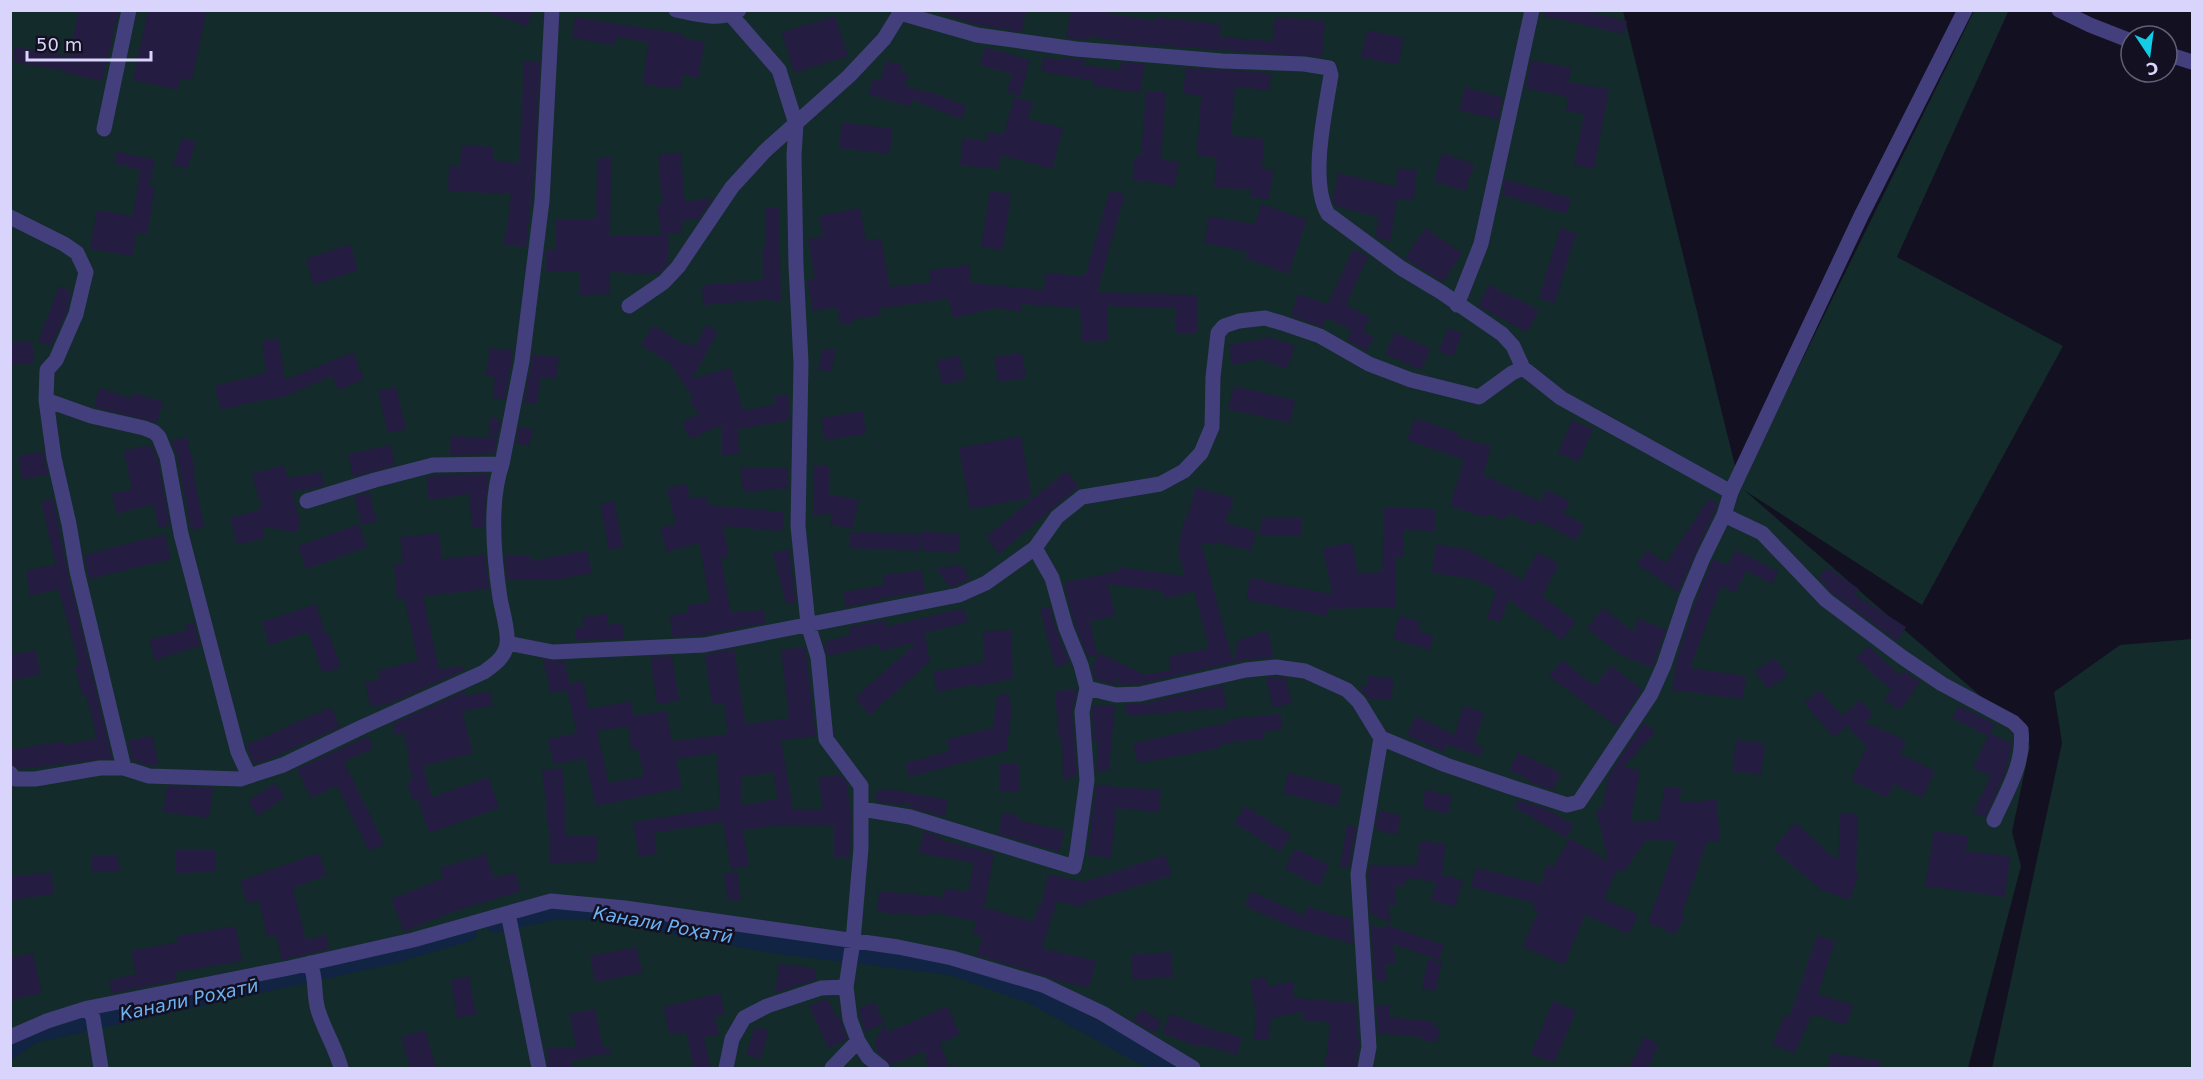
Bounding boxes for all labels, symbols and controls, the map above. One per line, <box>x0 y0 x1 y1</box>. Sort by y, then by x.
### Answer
scale bar <box>27 24 152 62</box>
north arrow <box>2119 24 2179 84</box>
text: 50 m <box>36 34 82 55</box>
text: С <box>2144 58 2160 79</box>
water label: Канали Роҳатӣ <box>592 902 735 947</box>
water label: Канали Роҳатӣ <box>118 974 260 1024</box>

